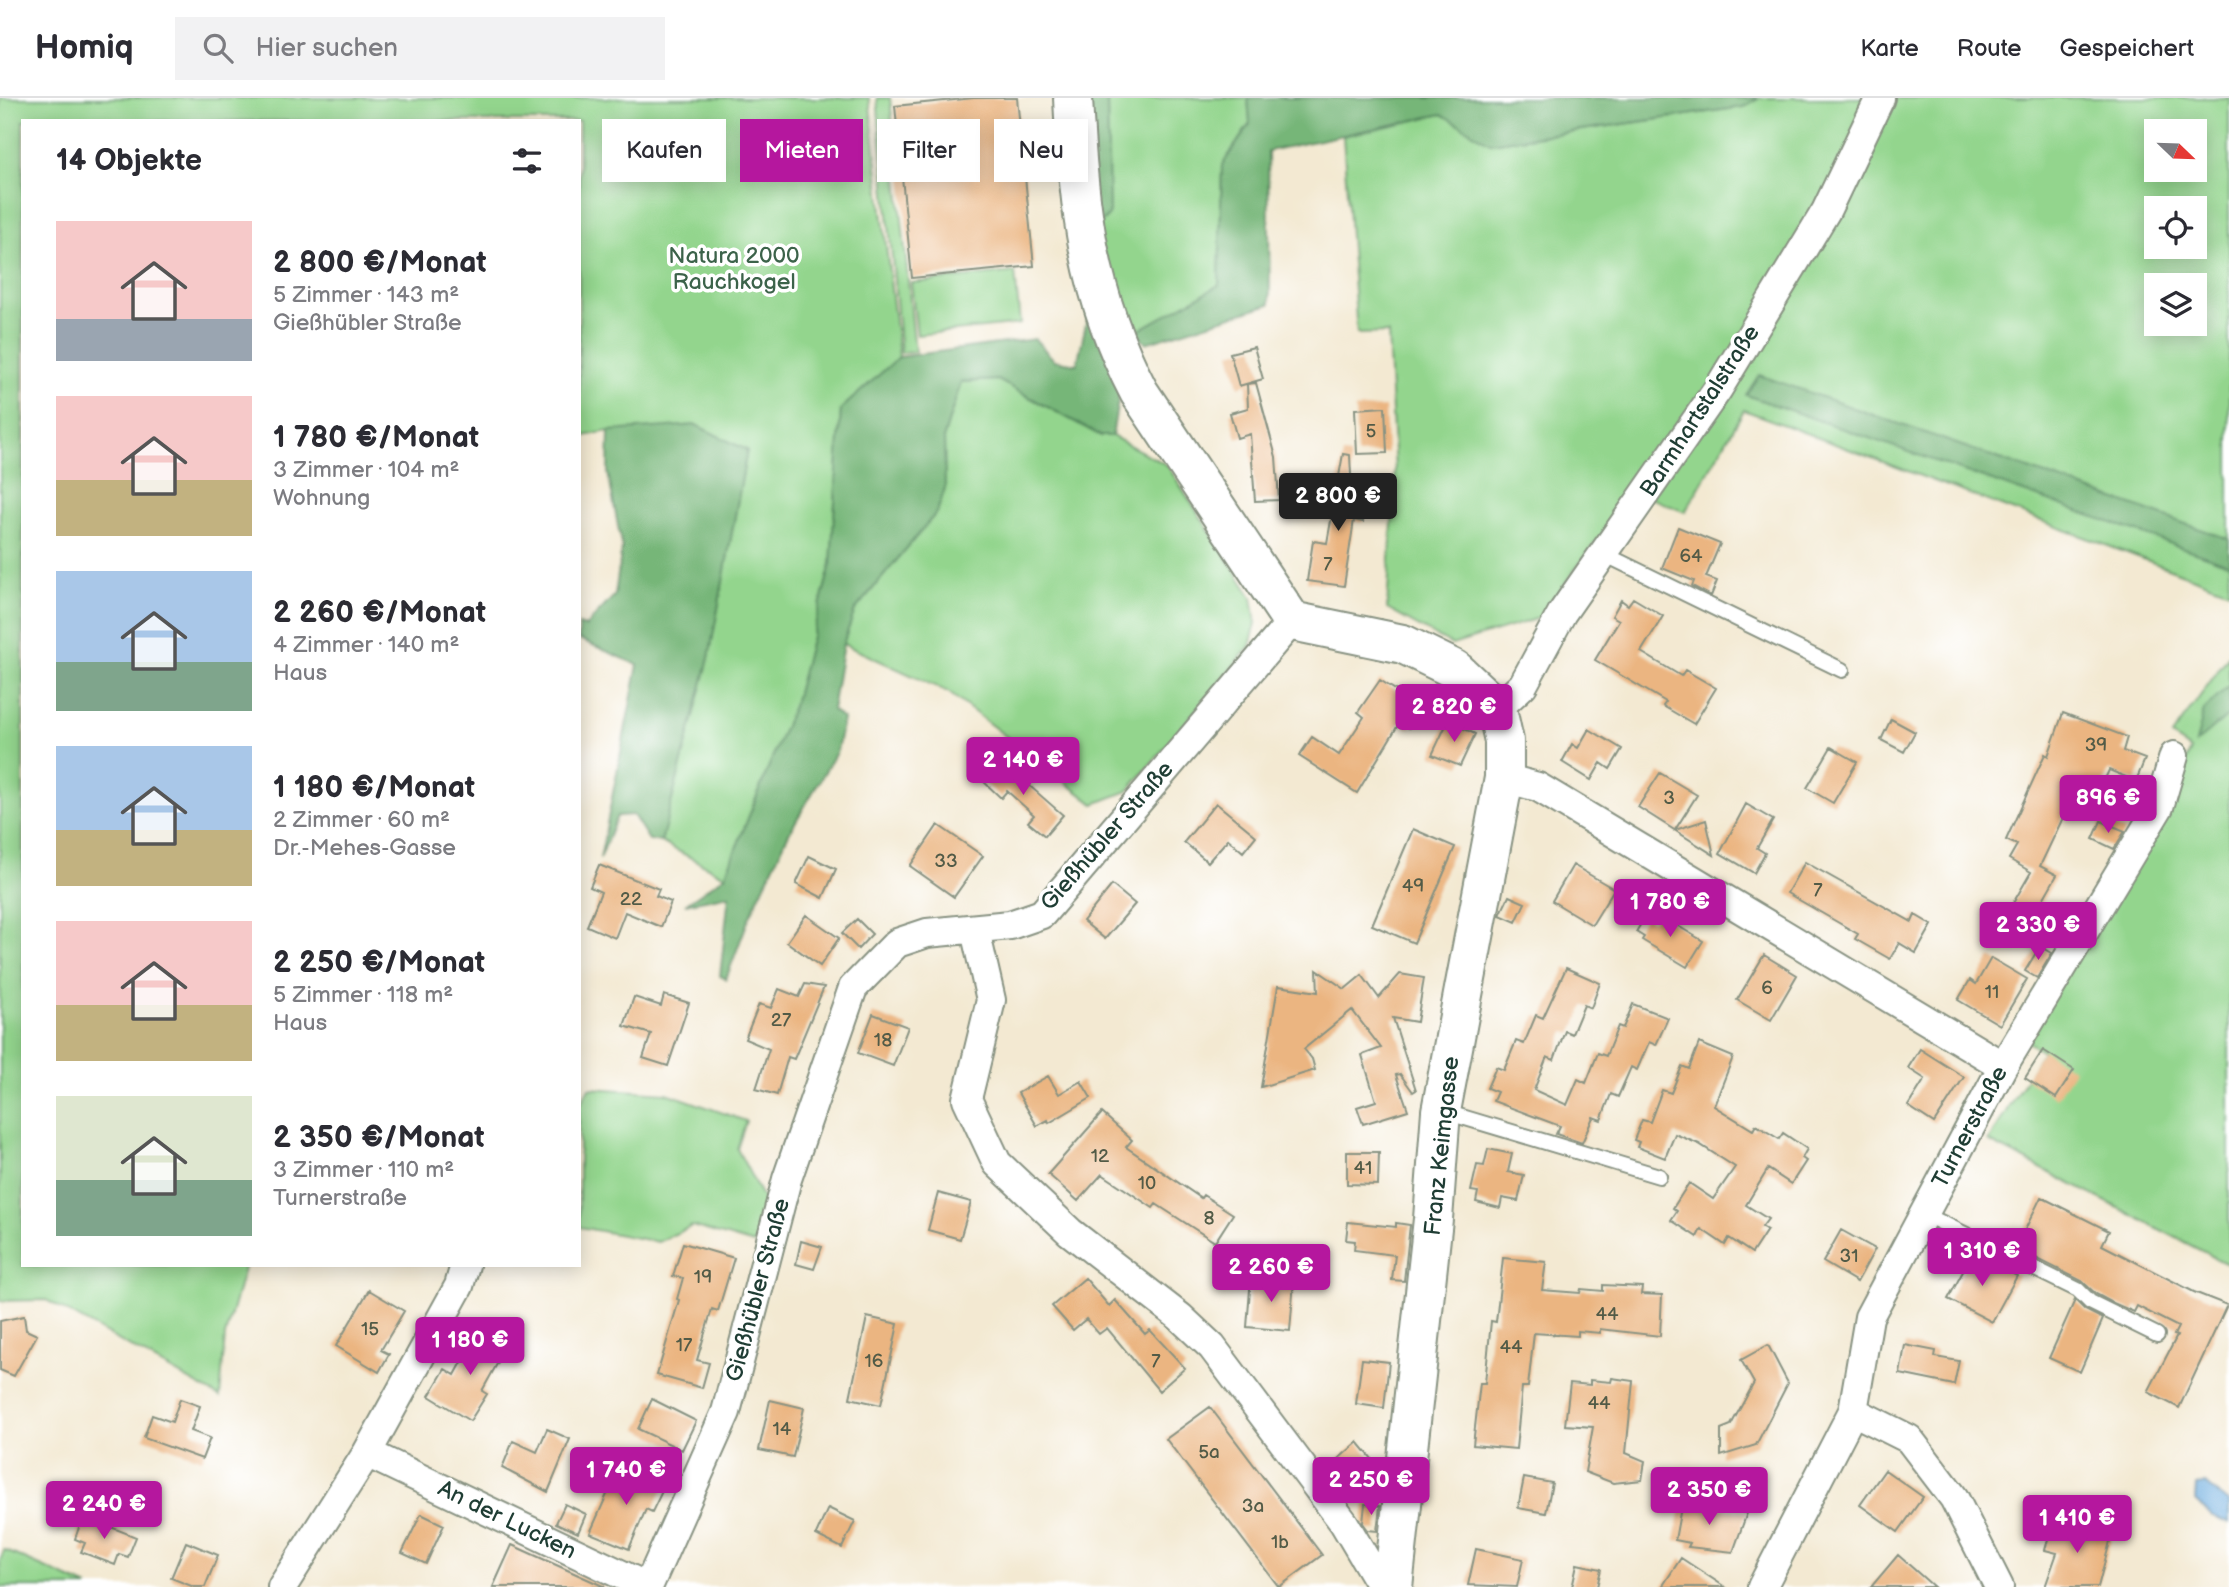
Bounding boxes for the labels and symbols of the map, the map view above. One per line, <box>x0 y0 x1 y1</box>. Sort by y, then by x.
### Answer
north arrow <box>2144 119 2207 182</box>
park label: Natura 2000 Rauchkogel <box>668 242 800 296</box>
street label: Barmhartstalstraße <box>1634 320 1766 502</box>
house number: 5 <box>1366 420 1377 443</box>
pin: 2 800 € <box>1273 474 1403 533</box>
house number: 64 <box>1679 545 1703 568</box>
house number: 7 <box>1323 553 1333 576</box>
pin: 2 820 € <box>1389 684 1519 744</box>
house number: 39 <box>2085 734 2107 757</box>
pin: 2 140 € <box>958 738 1088 797</box>
street label: Gießhübler Straße <box>1035 756 1179 916</box>
pin: 896 € <box>2059 776 2157 835</box>
house number: 3 <box>1663 787 1675 810</box>
house number: 33 <box>934 850 958 873</box>
house number: 49 <box>1402 875 1424 898</box>
house number: 7 <box>1813 879 1823 902</box>
pin: 1 780 € <box>1605 880 1735 939</box>
house number: 22 <box>620 888 643 911</box>
pin: 2 330 € <box>1973 902 2103 962</box>
house number: 6 <box>1761 977 1773 1000</box>
house number: 11 <box>1985 981 1999 1004</box>
house number: 27 <box>771 1009 792 1032</box>
house number: 18 <box>874 1029 892 1052</box>
street label: Franz Keimgasse <box>1419 1055 1465 1237</box>
street label: Turnerstraße <box>1926 1061 2014 1193</box>
house number: 12 <box>1091 1145 1110 1168</box>
house number: 41 <box>1354 1157 1372 1180</box>
house number: 10 <box>1138 1172 1156 1195</box>
street label: Gießhübler Straße <box>720 1195 796 1385</box>
house number: 8 <box>1203 1207 1215 1230</box>
pin: 1 310 € <box>1917 1228 2047 1288</box>
pin: 2 260 € <box>1206 1244 1336 1304</box>
house number: 31 <box>1839 1245 1859 1268</box>
house number: 19 <box>694 1266 712 1289</box>
house number: 44 <box>1595 1303 1619 1326</box>
house number: 15 <box>361 1318 379 1341</box>
pin: 1 180 € <box>405 1318 535 1377</box>
house number: 17 <box>676 1334 693 1357</box>
house number: 44 <box>1499 1336 1523 1359</box>
house number: 16 <box>865 1350 883 1373</box>
house number: 7 <box>1151 1350 1161 1373</box>
house number: 44 <box>1587 1392 1611 1415</box>
house number: 14 <box>773 1418 792 1441</box>
house number: 5a <box>1198 1441 1220 1464</box>
pin: 1 740 € <box>561 1448 691 1507</box>
pin: 2 250 € <box>1306 1458 1436 1517</box>
pin: 2 350 € <box>1644 1468 1774 1527</box>
street label: An der Lucken <box>433 1474 581 1566</box>
pin: 2 240 € <box>39 1482 169 1541</box>
house number: 3a <box>1242 1495 1264 1518</box>
pin: 1 410 € <box>2012 1496 2142 1555</box>
house number: 1b <box>1271 1531 1289 1554</box>

